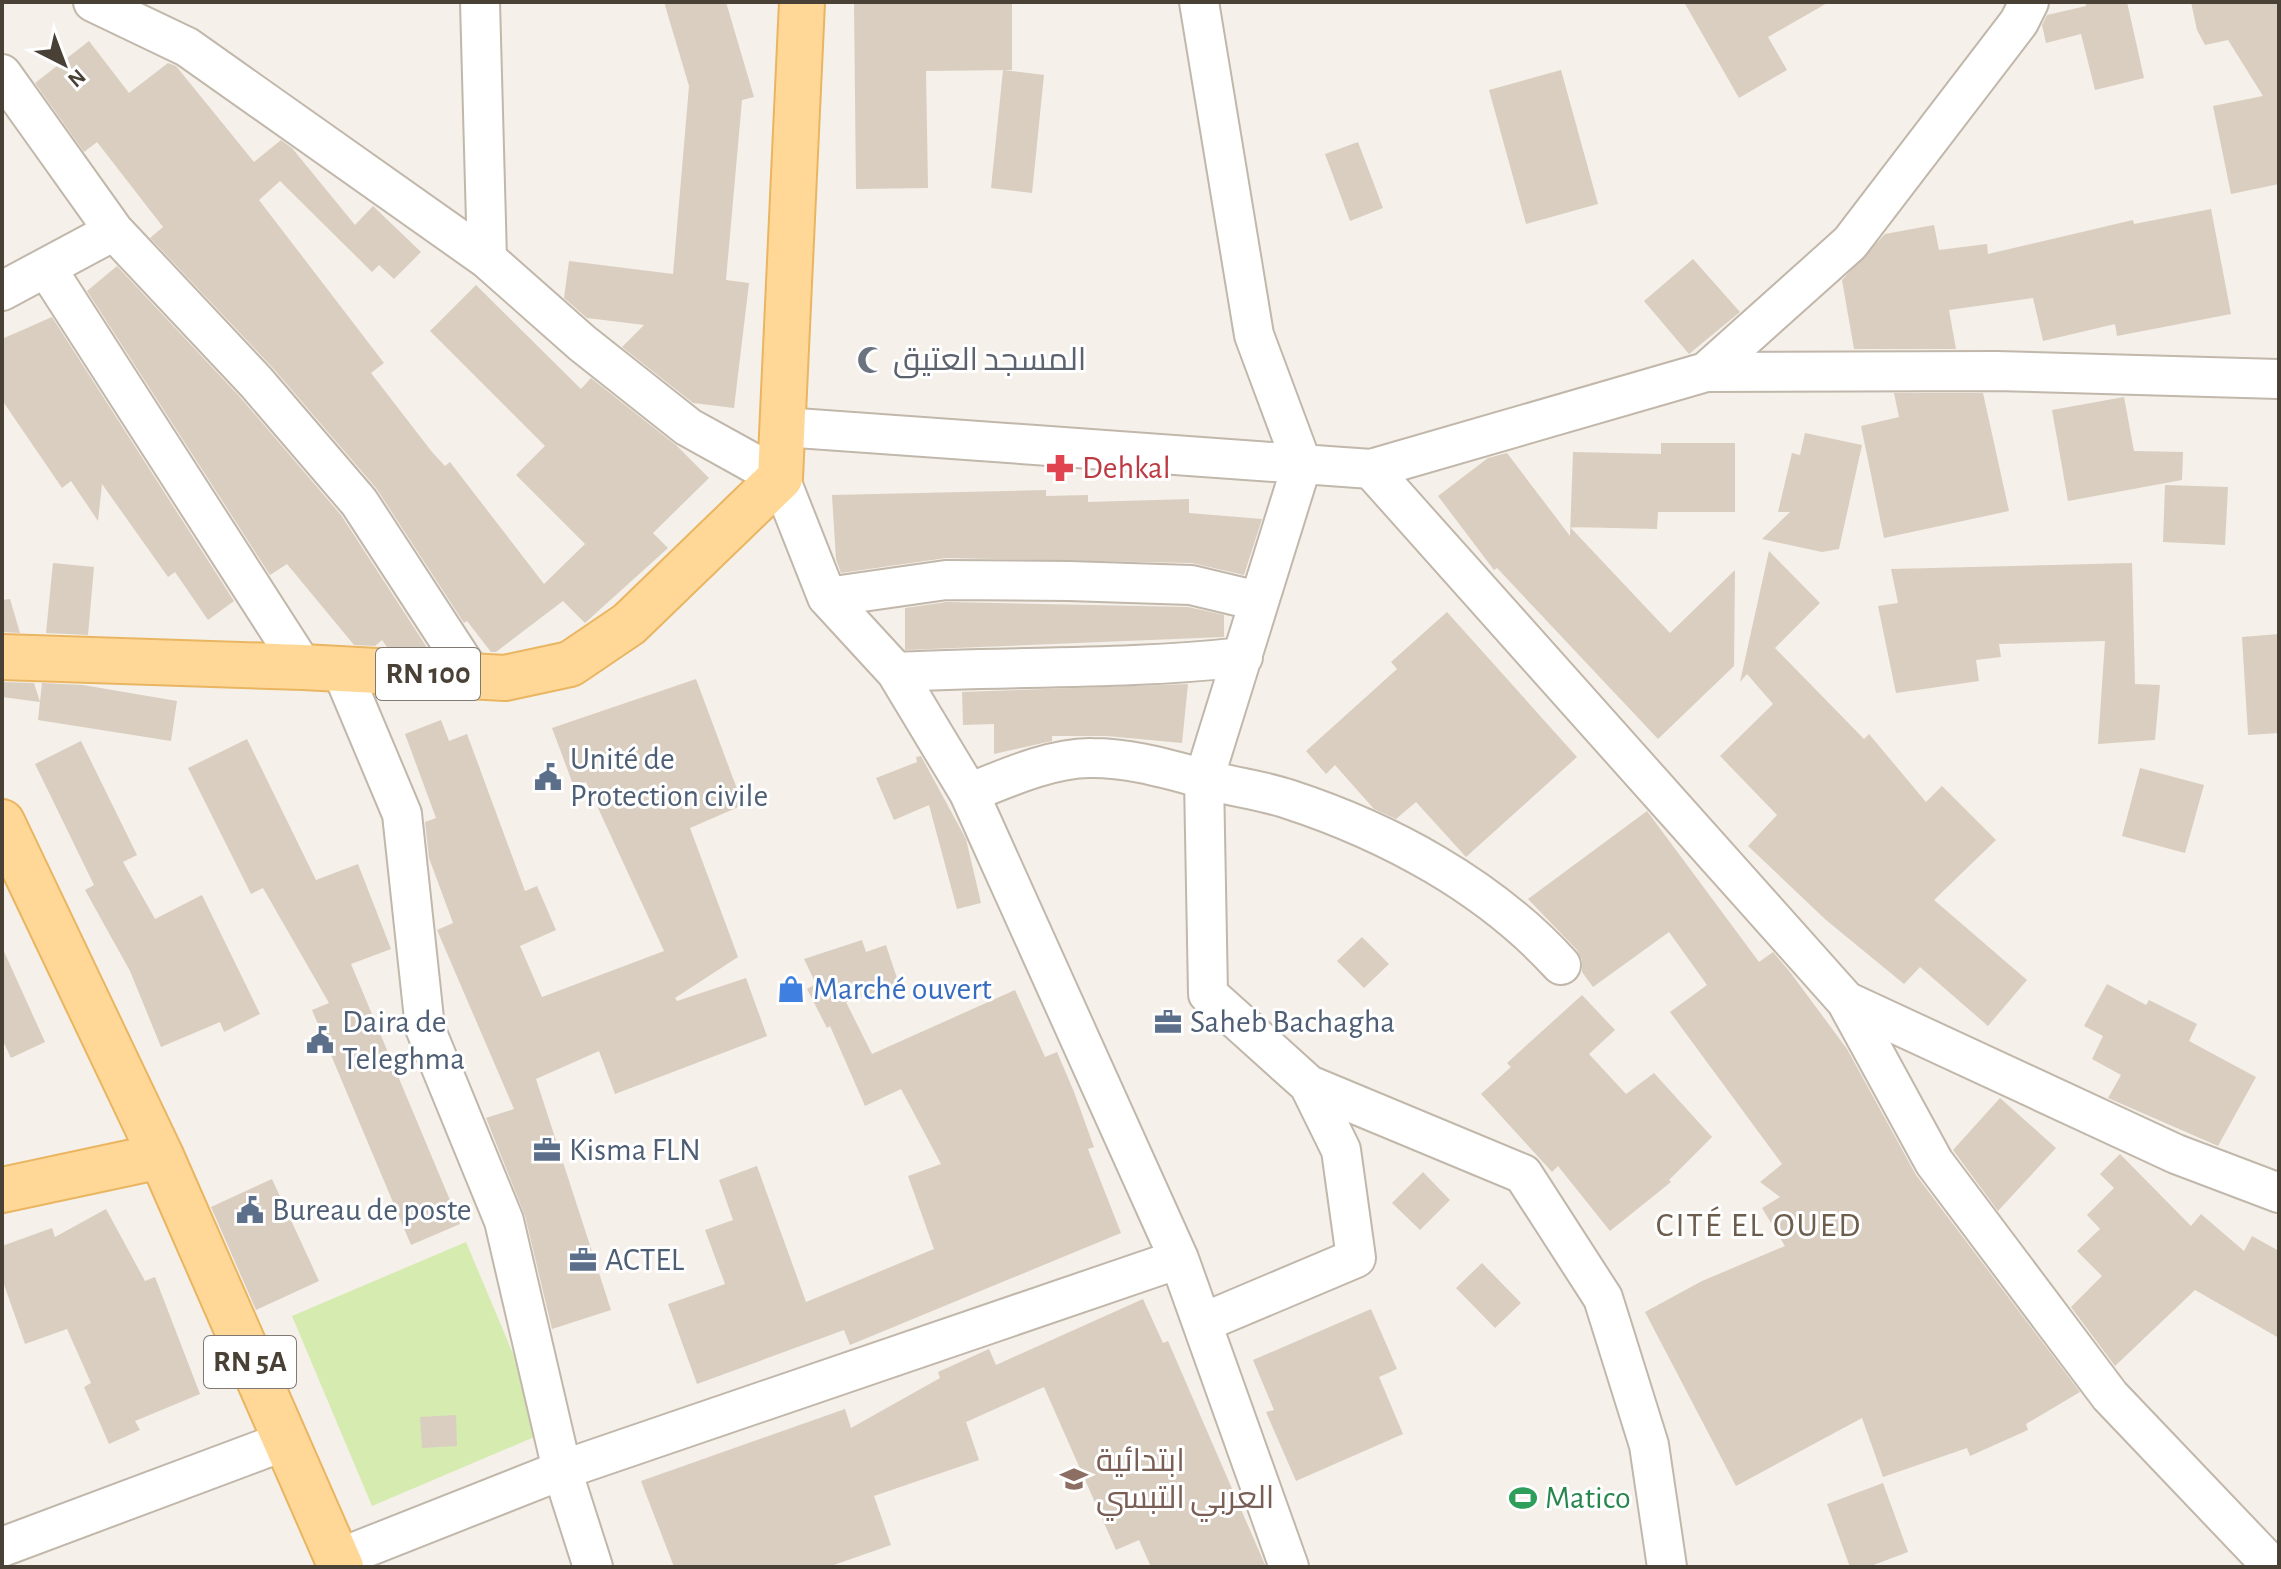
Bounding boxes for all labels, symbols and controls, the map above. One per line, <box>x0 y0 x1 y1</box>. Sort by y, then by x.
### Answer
north arrow <box>24 24 104 104</box>
text: N <box>64 65 90 91</box>
place label: المسجد العتيق <box>893 344 1086 379</box>
mosque icon: المسجد العتيق <box>856 345 886 375</box>
place label: Dehkal <box>1082 452 1171 484</box>
pharmacy icon: Dehkal <box>1045 453 1075 483</box>
road number: RN 100 <box>376 648 480 700</box>
place label: Unité de Protection civile <box>570 743 768 812</box>
public building icon: Unité de Protection civile <box>533 762 563 792</box>
place label: Marché ouvert <box>813 973 992 1005</box>
shop icon: Marché ouvert <box>776 974 806 1004</box>
place label: Daira de Teleghma <box>342 1006 465 1075</box>
place label: Saheb Bachagha <box>1190 1006 1395 1038</box>
office icon: Saheb Bachagha <box>1153 1007 1183 1037</box>
public building icon: Daira de Teleghma <box>305 1025 335 1055</box>
place label: Kisma FLN <box>569 1134 701 1166</box>
office icon: Kisma FLN <box>532 1135 562 1165</box>
place label: Bureau de poste <box>272 1194 472 1226</box>
public building icon: Bureau de poste <box>235 1195 265 1225</box>
district label: CITÉ EL OUED <box>1656 1206 1862 1243</box>
place label: ACTEL <box>605 1244 685 1276</box>
office icon: ACTEL <box>568 1245 598 1275</box>
road number: RN 5A <box>204 1336 296 1388</box>
place label: ابتدائية العربي التبسي <box>1096 1445 1274 1522</box>
school or university icon: ابتدائية العربي التبسي <box>1059 1464 1089 1494</box>
place label: Matico <box>1545 1482 1631 1514</box>
sports icon: Matico <box>1508 1483 1538 1513</box>

